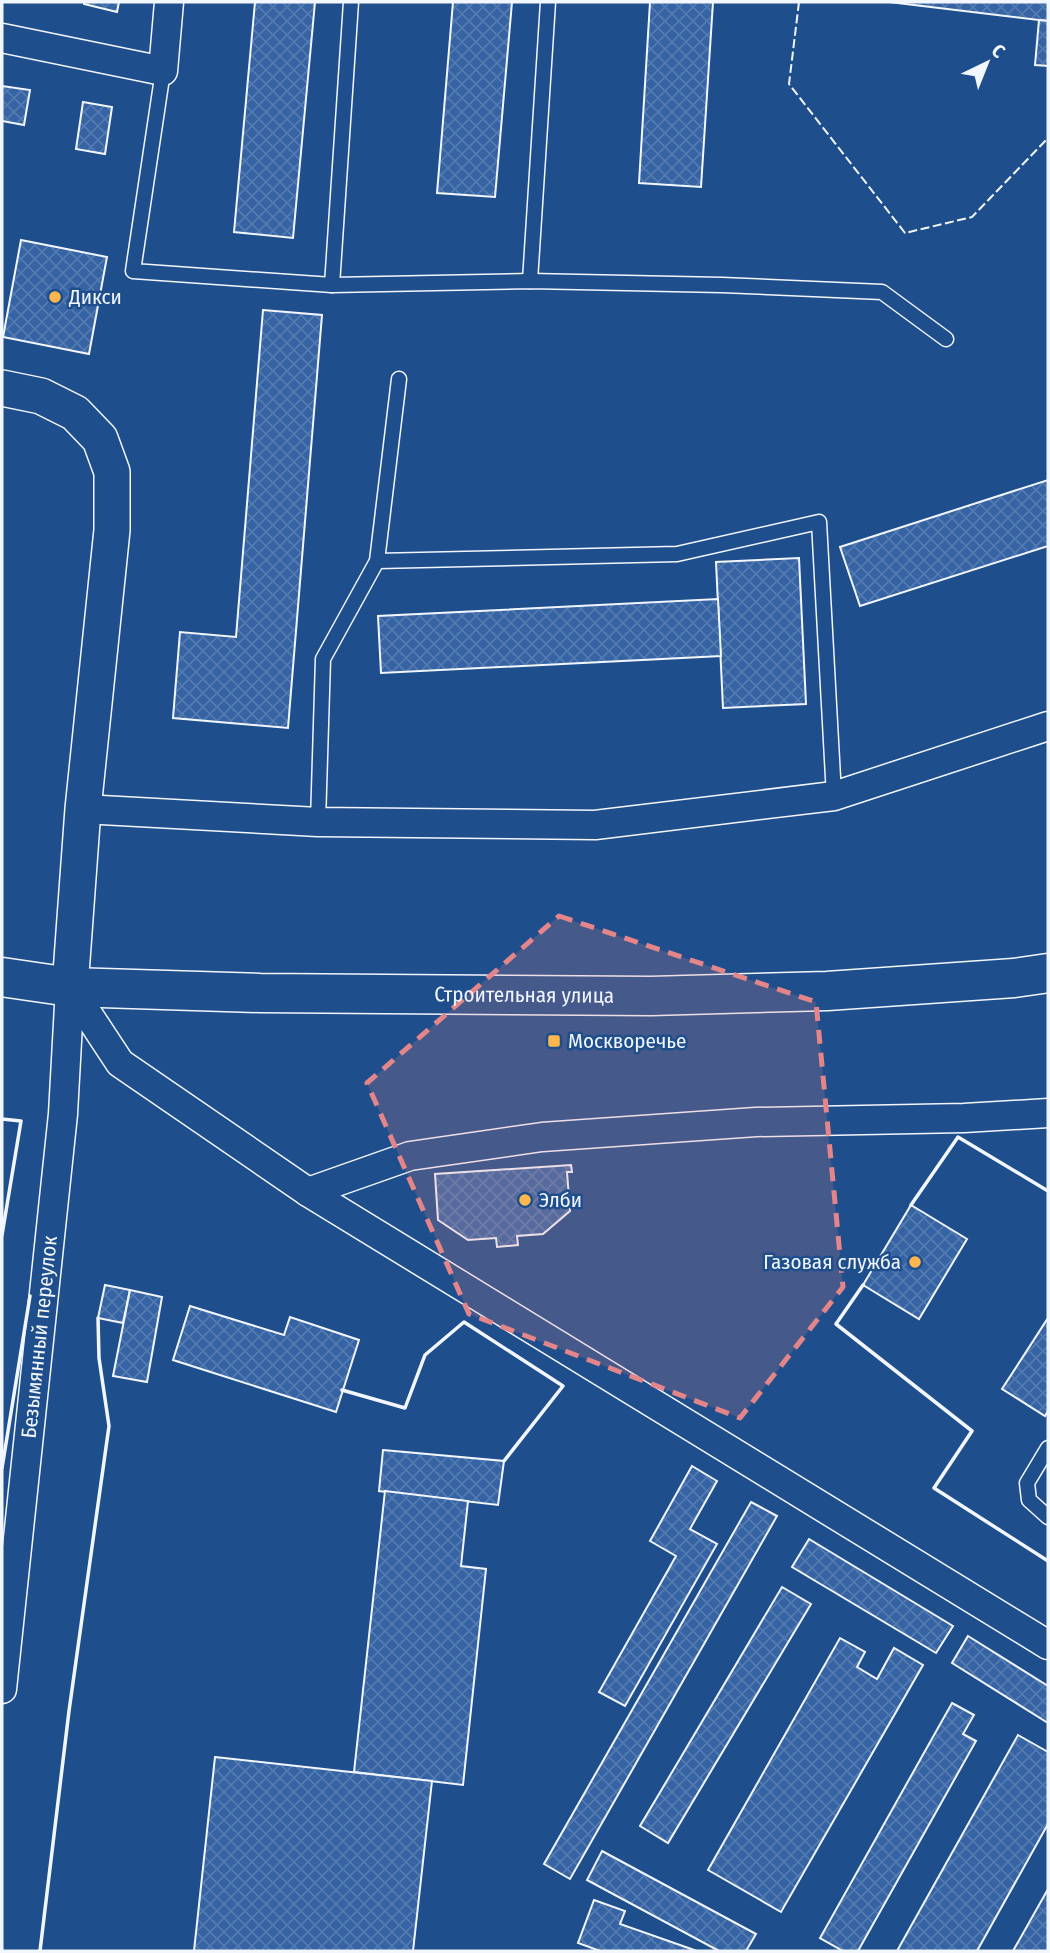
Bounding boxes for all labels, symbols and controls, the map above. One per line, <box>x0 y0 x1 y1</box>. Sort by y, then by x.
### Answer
north arrow <box>952 28 1022 98</box>
text: С <box>987 39 1010 63</box>
place label: Дикси <box>68 284 122 310</box>
marker: Дикси <box>47 289 63 305</box>
street label: Строительная улица <box>434 981 614 1009</box>
place label: Москворечье <box>568 1028 686 1054</box>
marker: Москворечье <box>546 1033 562 1049</box>
place label: Элби <box>539 1187 582 1213</box>
marker: Элби <box>517 1192 533 1208</box>
street label: Безымянный переулок <box>16 1234 63 1440</box>
place label: Газовая служба <box>763 1249 901 1275</box>
marker: Газовая служба <box>907 1254 923 1270</box>

